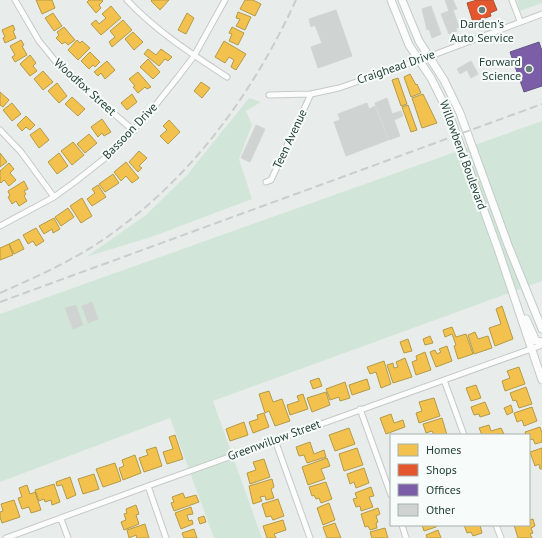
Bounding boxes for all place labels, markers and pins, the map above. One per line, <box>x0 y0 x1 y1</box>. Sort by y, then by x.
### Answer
marker: Darden's Auto Service <box>477 5 487 15</box>
place label: Darden's Auto Service <box>450 16 514 45</box>
place label: Forward Science <box>479 54 521 83</box>
marker: Forward Science <box>524 64 534 74</box>

